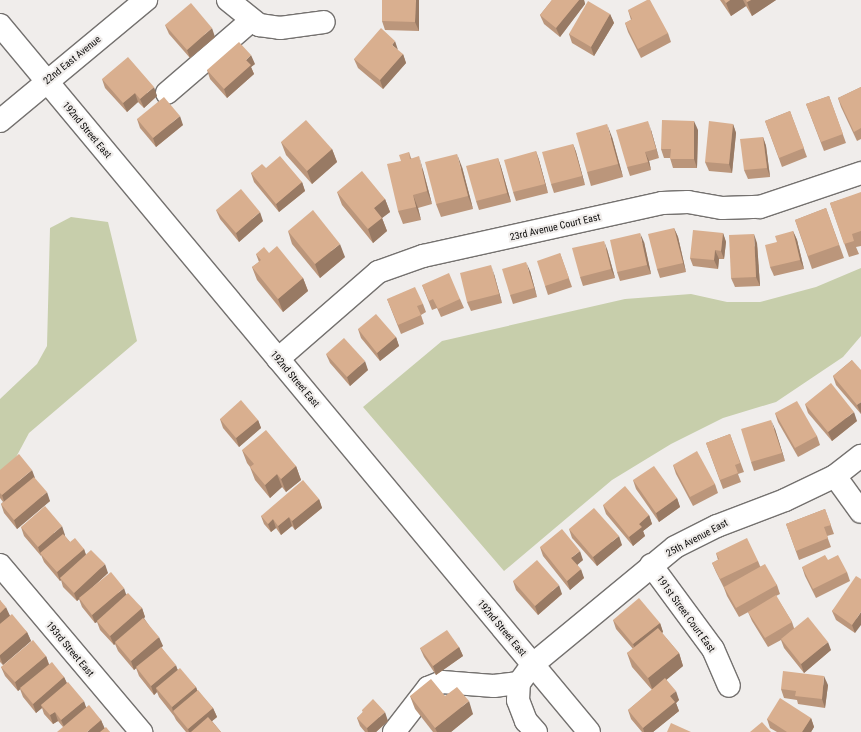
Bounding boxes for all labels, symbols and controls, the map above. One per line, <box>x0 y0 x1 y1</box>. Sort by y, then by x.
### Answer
street label: 22nd East Avenue <box>41 33 103 87</box>
street label: 192nd Street East <box>60 99 114 161</box>
street label: 23rd Avenue Court East <box>509 211 601 243</box>
street label: 192nd Street East <box>268 348 322 410</box>
street label: 25th Avenue East <box>664 517 730 559</box>
street label: 191st Street Court East <box>654 573 718 655</box>
street label: 192nd Street East <box>475 597 529 659</box>
street label: 193rd Street East <box>44 619 96 679</box>

